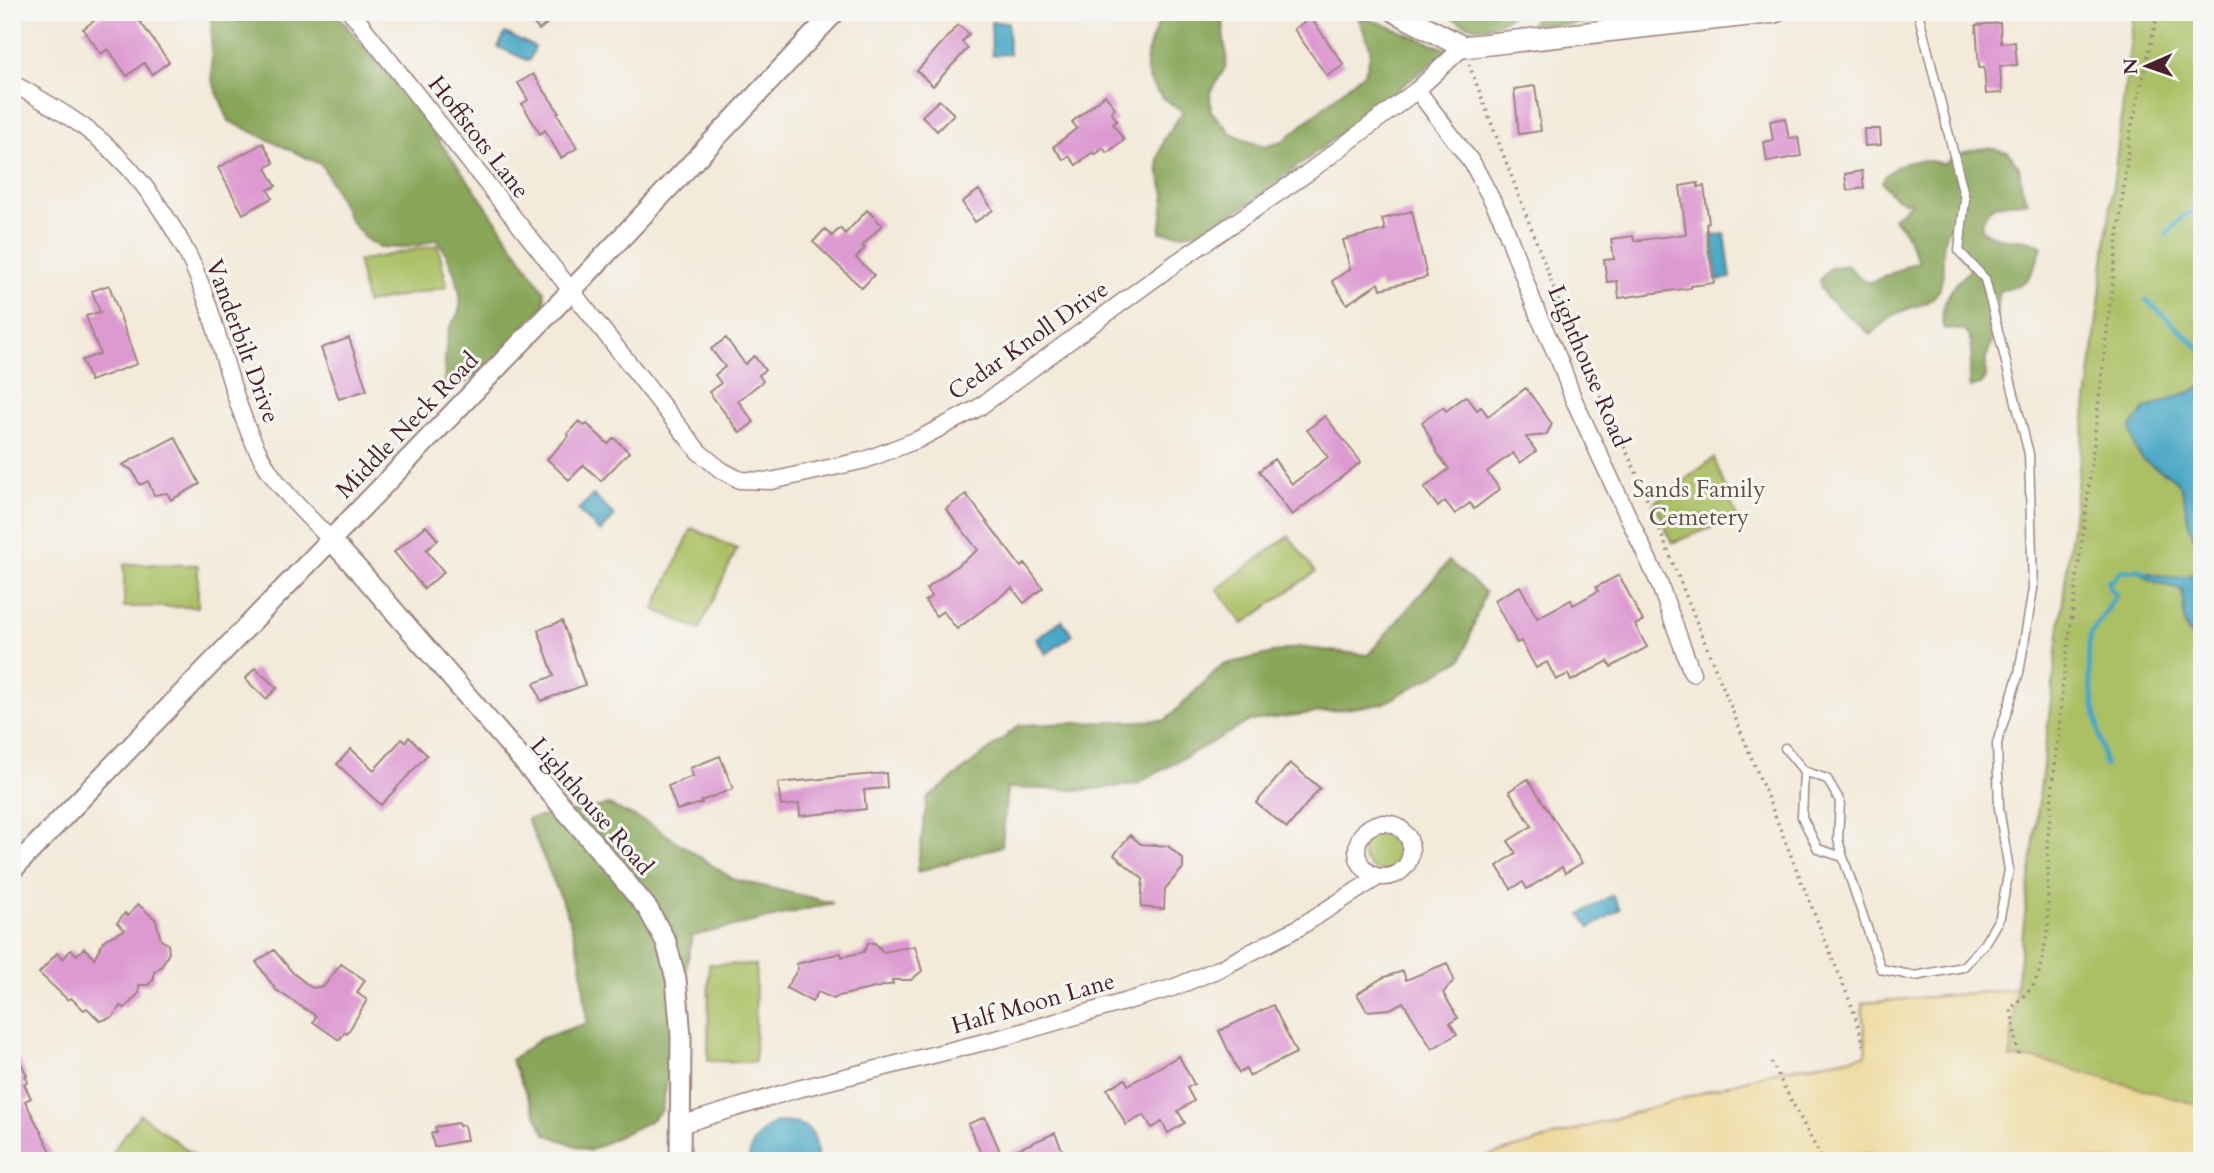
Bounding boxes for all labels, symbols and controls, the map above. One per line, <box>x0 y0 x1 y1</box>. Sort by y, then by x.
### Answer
north arrow <box>2112 32 2182 102</box>
text: N <box>2118 57 2144 75</box>
street label: Hoffstots Lane <box>420 69 537 206</box>
street label: Vanderbilt Drive <box>198 255 287 428</box>
street label: Cedar Knoll Drive <box>942 273 1115 408</box>
street label: Lighthouse Road <box>1540 280 1638 452</box>
street label: Middle Neck Road <box>329 344 486 506</box>
park label: Sands Family Cemetery <box>1632 473 1766 534</box>
street label: Lighthouse Road <box>522 730 661 883</box>
street label: Half Moon Lane <box>948 964 1119 1043</box>

